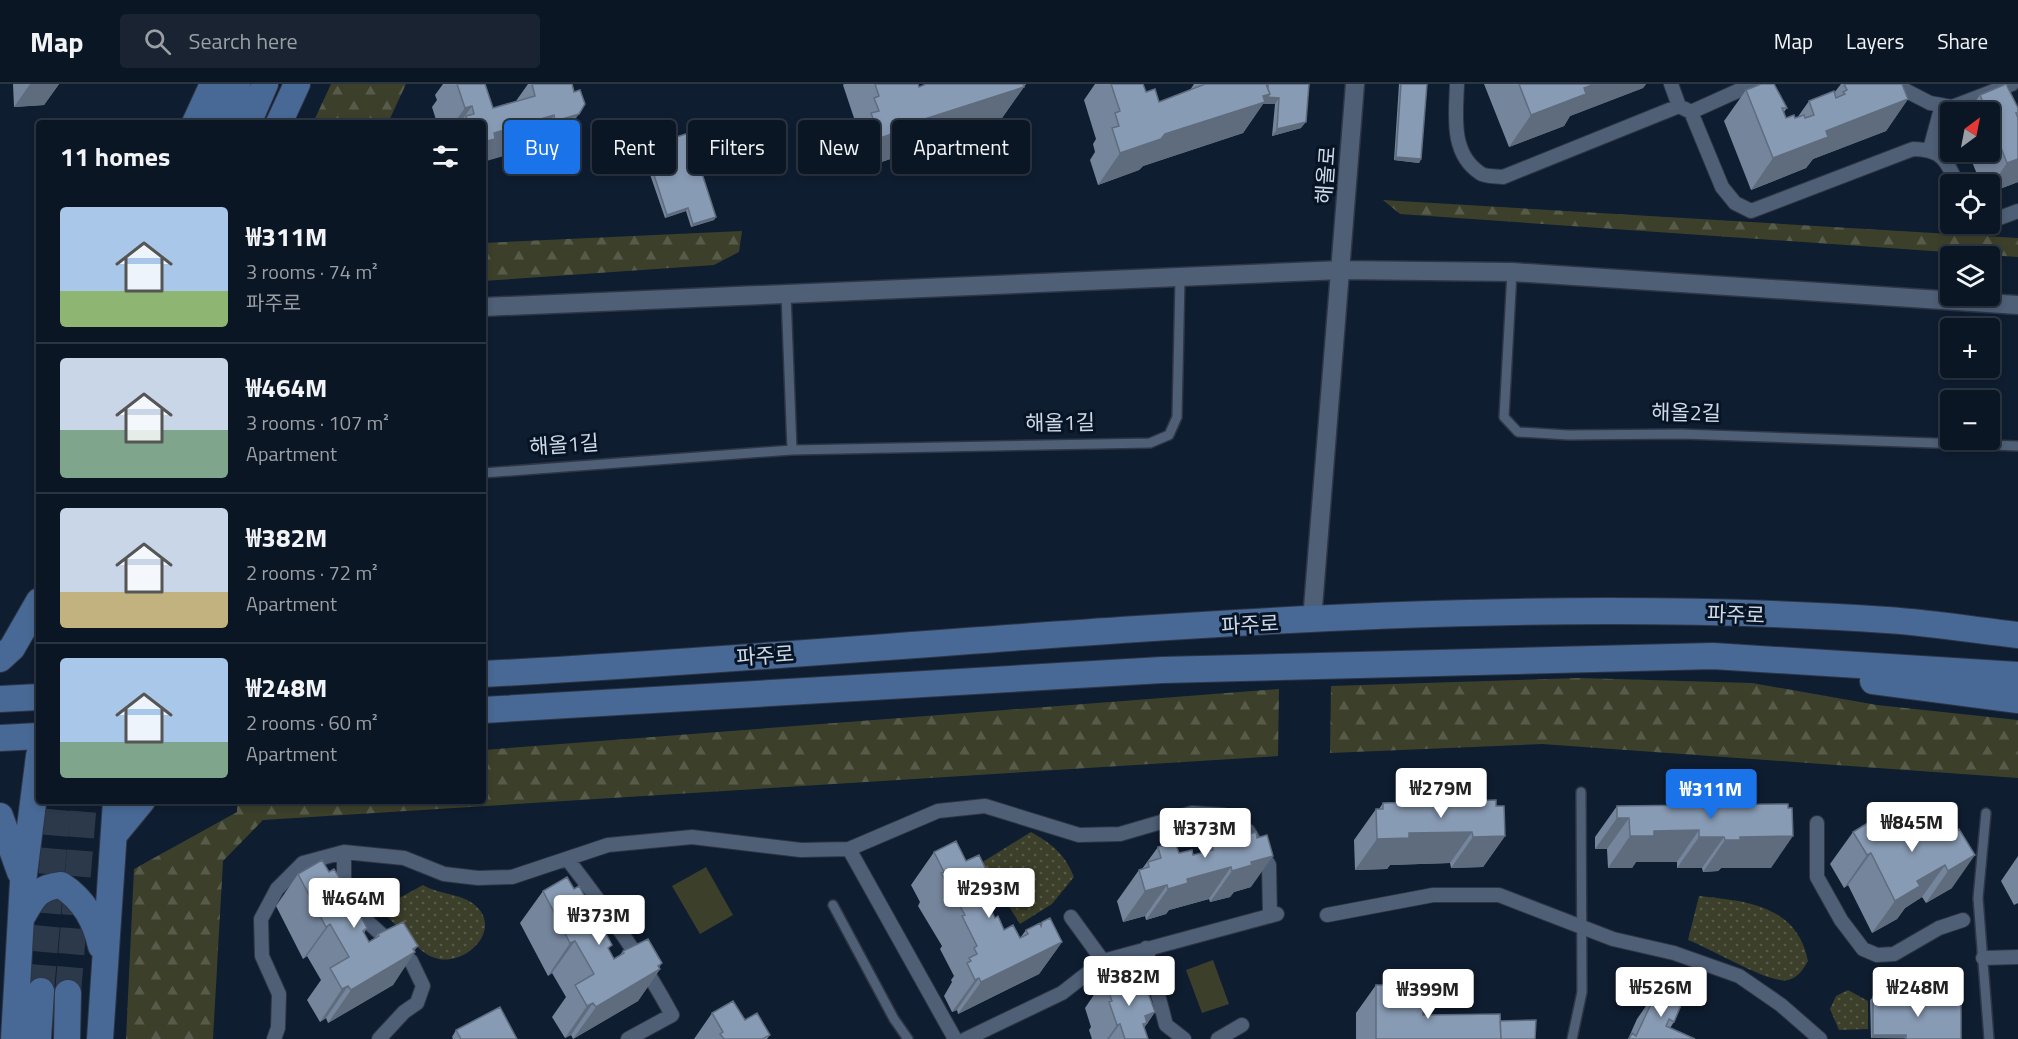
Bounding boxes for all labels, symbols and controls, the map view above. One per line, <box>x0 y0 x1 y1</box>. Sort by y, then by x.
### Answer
search box <box>120 14 540 68</box>
text: Map <box>30 20 84 63</box>
text: Search here <box>189 24 298 58</box>
icon: search <box>141 25 174 58</box>
text: Map <box>1774 25 1813 57</box>
text: Layers <box>1846 25 1904 57</box>
text: Share <box>1937 25 1988 57</box>
north arrow <box>1940 102 2000 162</box>
map controls <box>1940 102 2000 450</box>
chip: Buy <box>504 120 580 174</box>
chip: Rent <box>592 120 676 174</box>
chip: Filters <box>688 120 786 174</box>
chip: New <box>798 120 880 174</box>
chip: Apartment <box>892 120 1030 174</box>
text: 11 homes <box>60 137 170 176</box>
icon: filters <box>429 140 462 173</box>
street label: 해올로 <box>1307 145 1343 205</box>
button: locate <box>1940 174 2000 234</box>
text: ₩311M <box>246 217 327 256</box>
icon: home <box>108 231 180 303</box>
button: layers <box>1940 246 2000 306</box>
text: 3 rooms · 74 m² <box>246 256 378 287</box>
text: 파주로 <box>246 287 301 318</box>
button: + <box>1940 318 2000 378</box>
text: ₩464M <box>246 368 327 407</box>
icon: home <box>108 382 180 454</box>
button: − <box>1940 390 2000 450</box>
street label: 해올2길 <box>1651 395 1721 429</box>
street label: 해올1길 <box>1025 405 1095 439</box>
text: 3 rooms · 107 m² <box>246 407 389 438</box>
street label: 해올1길 <box>528 426 600 462</box>
text: Apartment <box>246 438 337 469</box>
text: ₩382M <box>246 518 327 557</box>
icon: home <box>108 532 180 604</box>
text: 2 rooms · 72 m² <box>246 557 378 588</box>
text: Apartment <box>246 588 337 619</box>
street label: 파주로 <box>1706 597 1766 631</box>
street label: 파주로 <box>1220 607 1280 641</box>
street label: 파주로 <box>735 637 795 673</box>
text: ₩248M <box>246 668 327 707</box>
icon: home <box>108 682 180 754</box>
text: 2 rooms · 60 m² <box>246 707 378 738</box>
text: Apartment <box>246 738 337 769</box>
pin: ₩279M <box>1399 768 1483 819</box>
pin: ₩311M <box>1669 769 1753 820</box>
text: ₩279M <box>1410 772 1472 803</box>
text: ₩311M <box>1680 773 1742 804</box>
pin: ₩845M <box>1870 802 1954 853</box>
text: ₩845M <box>1881 806 1943 837</box>
pin: ₩373M <box>1163 808 1247 859</box>
text: ₩373M <box>1174 812 1236 843</box>
pin: ₩293M <box>947 868 1031 919</box>
text: ₩293M <box>958 872 1020 903</box>
pin: ₩464M <box>312 878 396 929</box>
text: ₩464M <box>323 882 385 913</box>
pin: ₩373M <box>557 895 641 946</box>
text: ₩373M <box>568 899 630 930</box>
pin: ₩382M <box>1087 956 1171 1007</box>
text: ₩382M <box>1098 960 1160 991</box>
pin: ₩526M <box>1619 967 1703 1018</box>
pin: ₩248M <box>1876 967 1960 1018</box>
pin: ₩399M <box>1386 969 1470 1020</box>
text: ₩526M <box>1630 971 1692 1002</box>
text: ₩248M <box>1887 971 1949 1002</box>
text: ₩399M <box>1397 973 1459 1004</box>

